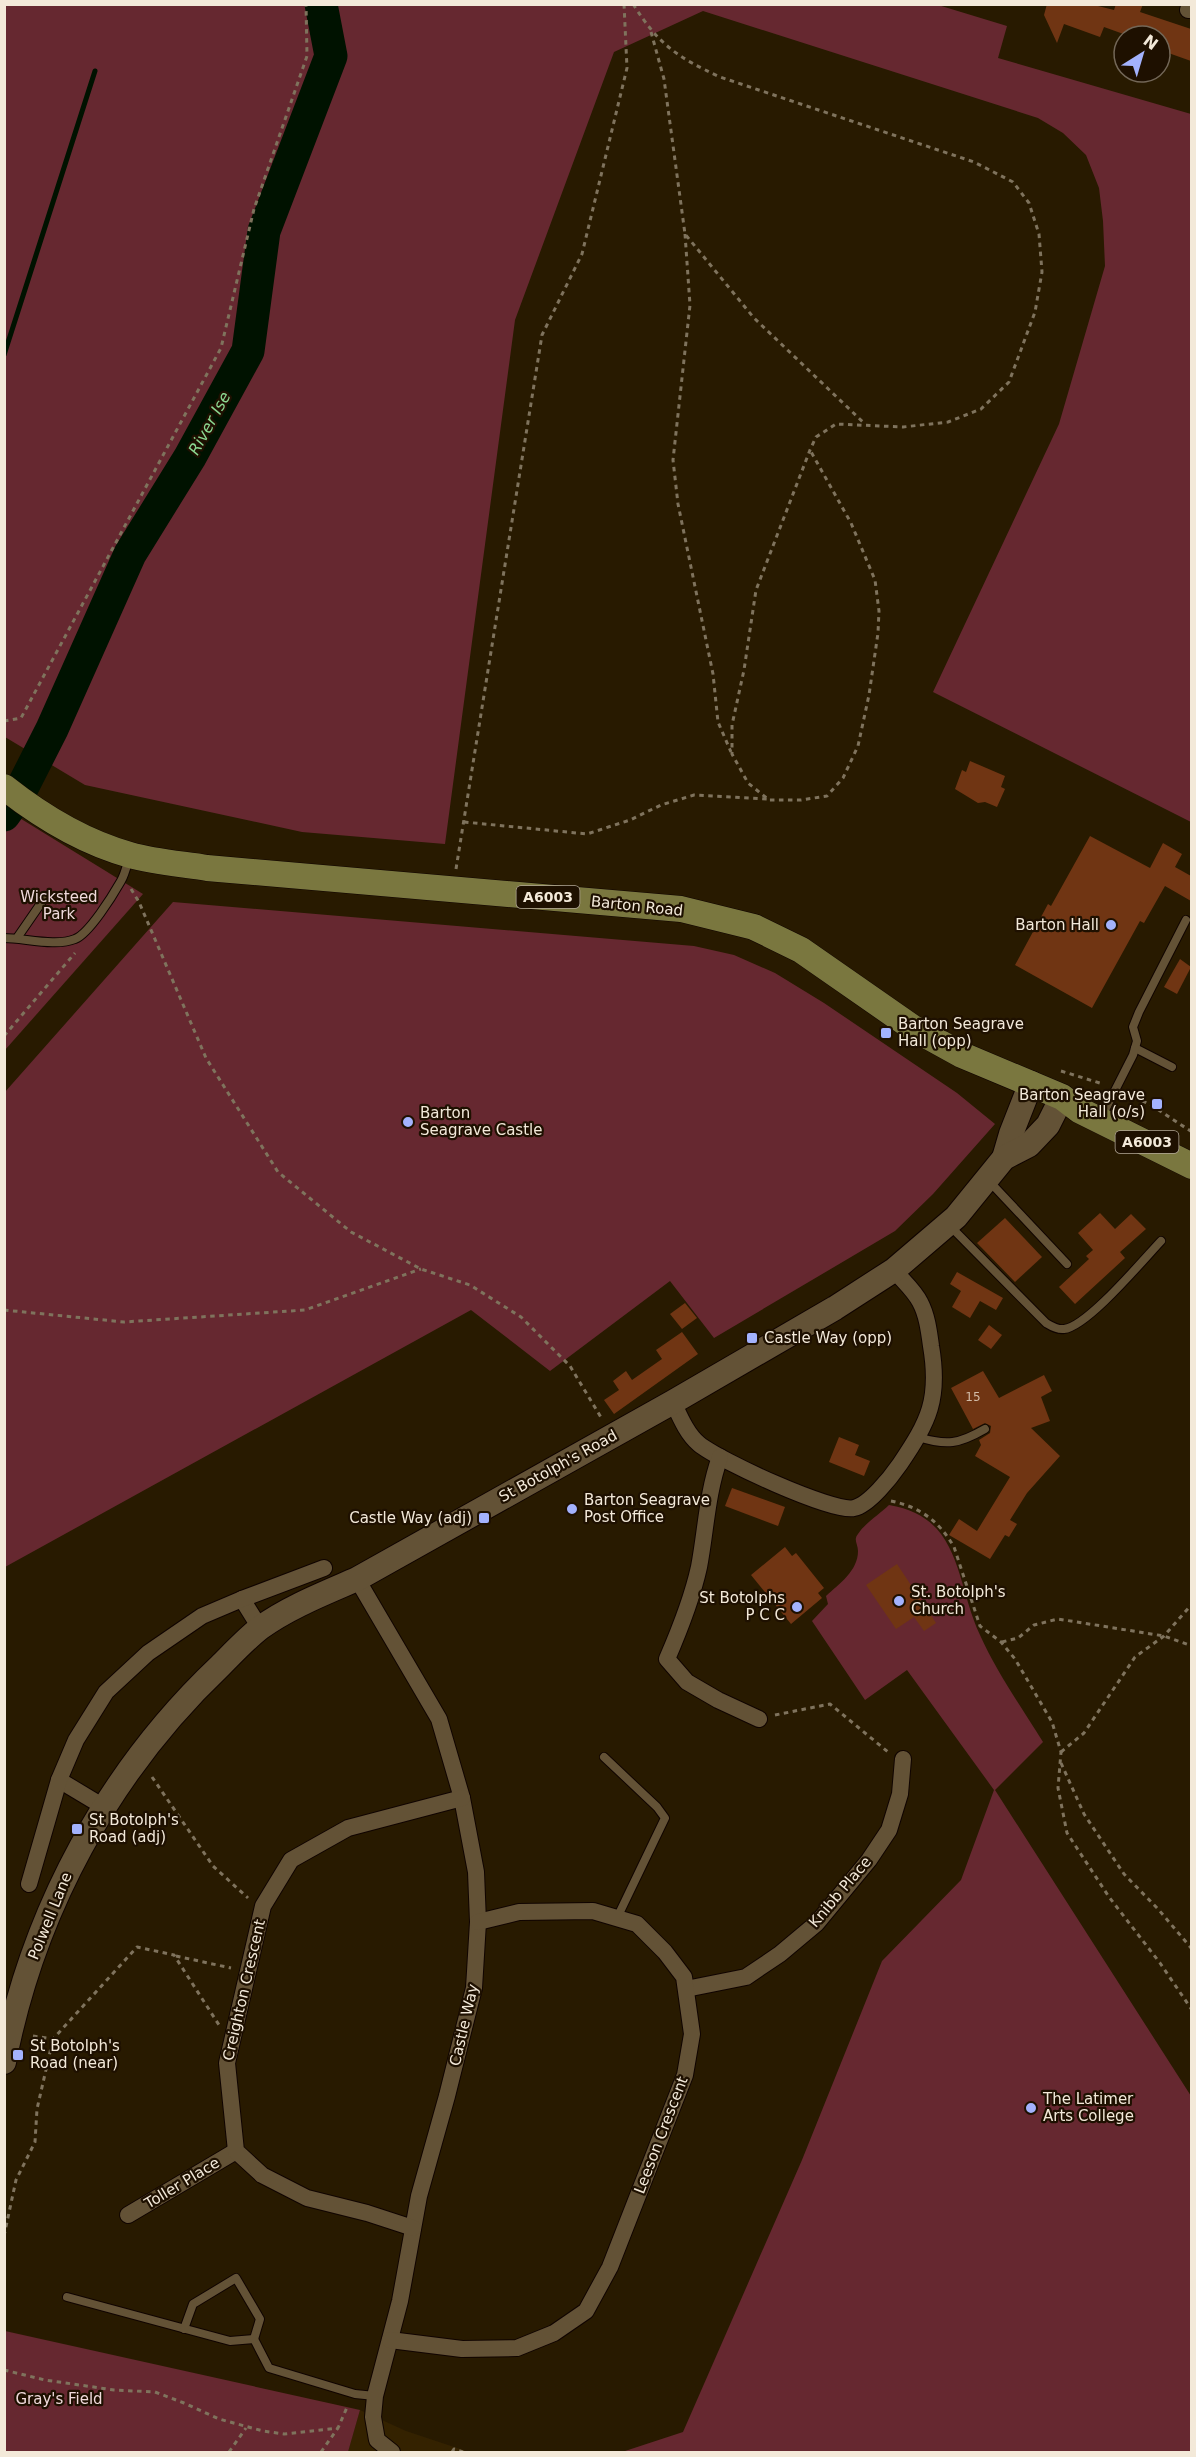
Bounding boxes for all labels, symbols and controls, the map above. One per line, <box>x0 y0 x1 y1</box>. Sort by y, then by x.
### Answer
north arrow <box>1112 24 1172 84</box>
text: N <box>1140 31 1162 54</box>
water label: River Ise <box>184 388 235 458</box>
road number: A6003 <box>516 886 580 908</box>
park label: Wicksteed Park <box>20 888 98 923</box>
street label: Barton Road <box>590 892 684 920</box>
place label: Barton Hall <box>1015 916 1099 934</box>
marker: Barton Hall <box>1104 918 1118 932</box>
place label: Barton Seagrave Hall (opp) <box>898 1015 1024 1050</box>
marker: Barton Seagrave Hall (opp) <box>879 1026 893 1040</box>
place label: Barton Seagrave Hall (o/s) <box>1019 1086 1145 1121</box>
marker: Barton Seagrave Hall (o/s) <box>1150 1097 1164 1111</box>
place label: Barton Seagrave Castle <box>420 1104 542 1139</box>
marker: Barton Seagrave Castle <box>401 1115 415 1129</box>
road number: A6003 <box>1116 1131 1178 1153</box>
place label: Castle Way (opp) <box>764 1329 892 1347</box>
marker: Castle Way (opp) <box>745 1331 759 1345</box>
house number: 15 <box>965 1390 981 1404</box>
street label: St Botolph's Road <box>496 1426 620 1506</box>
place label: Barton Seagrave Post Office <box>584 1491 710 1526</box>
marker: Barton Seagrave Post Office <box>565 1502 579 1516</box>
place label: Castle Way (adj) <box>349 1509 472 1527</box>
marker: Castle Way (adj) <box>477 1511 491 1525</box>
place label: St. Botolph's Church <box>911 1583 1006 1618</box>
place label: St Botolphs P C C <box>699 1589 785 1624</box>
marker: St. Botolph's Church <box>892 1594 906 1608</box>
marker: St Botolphs P C C <box>790 1600 804 1614</box>
place label: St Botolph's Road (adj) <box>89 1811 179 1846</box>
marker: St Botolph's Road (adj) <box>70 1822 84 1836</box>
street label: Knibb Place <box>805 1853 875 1931</box>
street label: Polwell Lane <box>24 1870 76 1962</box>
street label: Creighton Crescent <box>219 1918 269 2062</box>
street label: Castle Way <box>446 1982 482 2068</box>
place label: St Botolph's Road (near) <box>30 2037 120 2072</box>
marker: St Botolph's Road (near) <box>11 2048 25 2062</box>
street label: Leeson Crescent <box>630 2074 692 2196</box>
place label: The Latimer Arts College <box>1042 2090 1134 2125</box>
marker: The Latimer Arts College <box>1024 2101 1038 2115</box>
street label: Toller Place <box>140 2154 223 2213</box>
park label: Gray's Field <box>15 2390 103 2408</box>

